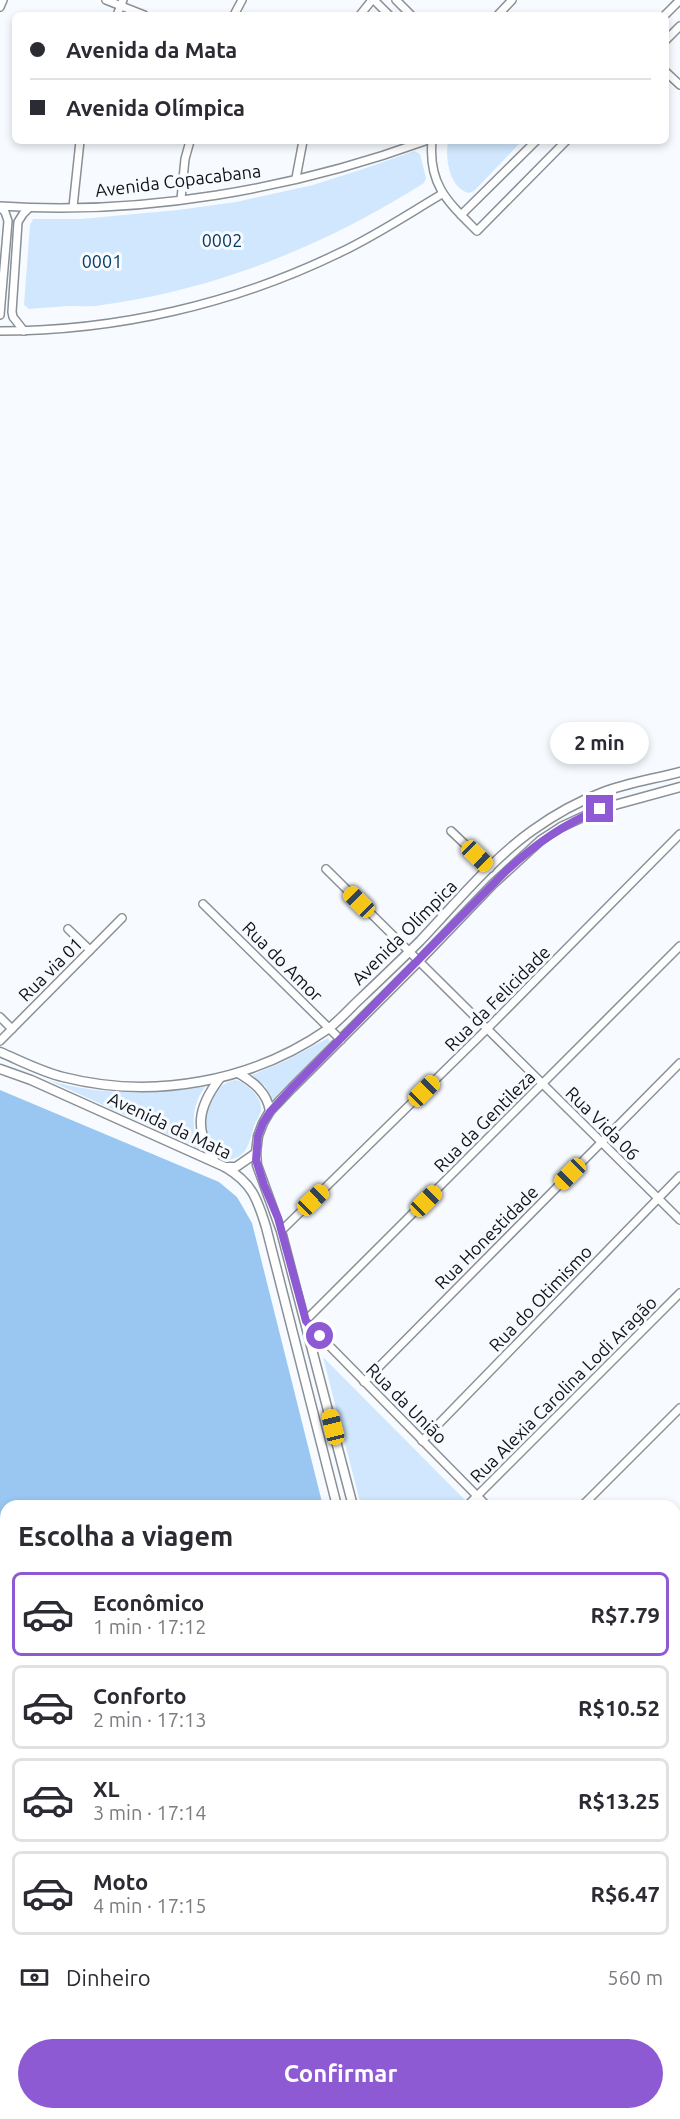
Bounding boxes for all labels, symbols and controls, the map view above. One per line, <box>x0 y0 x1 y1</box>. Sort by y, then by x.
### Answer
text: Avenida da Mata <box>66 37 237 62</box>
text: Avenida Olímpica <box>66 95 245 120</box>
street label: Avenida Copacabana <box>94 160 262 200</box>
park label: 0002 <box>202 230 242 250</box>
park label: 0001 <box>82 251 122 271</box>
callout: 2 min <box>550 722 650 764</box>
text: 2 min <box>574 731 625 754</box>
route end <box>586 795 613 822</box>
car <box>458 837 496 875</box>
street label: Avenida Olímpica <box>348 876 460 988</box>
car <box>340 883 378 921</box>
street label: Rua do Amor <box>239 917 327 1005</box>
street label: Rua via 01 <box>14 933 86 1005</box>
street label: Rua da Felicidade <box>440 941 554 1055</box>
street label: Rua da Gentileza <box>429 1066 539 1176</box>
car <box>405 1072 443 1110</box>
street label: Rua Vida 06 <box>562 1082 644 1164</box>
street label: Avenida da Mata <box>105 1088 235 1162</box>
car <box>551 1155 589 1193</box>
car <box>294 1181 332 1219</box>
street label: Rua Honestidade <box>430 1181 542 1293</box>
car <box>407 1182 445 1220</box>
street label: Rua do Otimismo <box>484 1241 596 1355</box>
street label: Rua Alexia Carolina Lodi Aragão <box>466 1292 660 1486</box>
route start <box>306 1322 333 1349</box>
street label: Rua da União <box>363 1359 451 1447</box>
car <box>320 1407 346 1447</box>
text: Escolha a viagem <box>18 1521 233 1551</box>
icon: car <box>21 1587 75 1641</box>
text: Econômico <box>93 1590 204 1615</box>
text: R$7.79 <box>591 1602 660 1627</box>
text: 1 min · 17:12 <box>93 1615 207 1638</box>
icon: car <box>21 1680 75 1734</box>
text: Conforto <box>93 1683 187 1708</box>
text: R$10.52 <box>578 1695 660 1720</box>
text: 2 min · 17:13 <box>93 1708 207 1731</box>
icon: car <box>21 1773 75 1827</box>
text: XL <box>93 1776 120 1801</box>
text: R$13.25 <box>578 1788 660 1813</box>
text: 3 min · 17:14 <box>93 1801 207 1824</box>
icon: car <box>21 1866 75 1920</box>
text: Moto <box>93 1869 148 1894</box>
text: R$6.47 <box>591 1881 660 1906</box>
text: 4 min · 17:15 <box>93 1894 207 1917</box>
icon: cash <box>18 1961 51 1994</box>
text: Dinheiro <box>66 1965 151 1990</box>
text: 560 m <box>607 1966 663 1989</box>
button: Confirmar <box>18 2039 663 2108</box>

